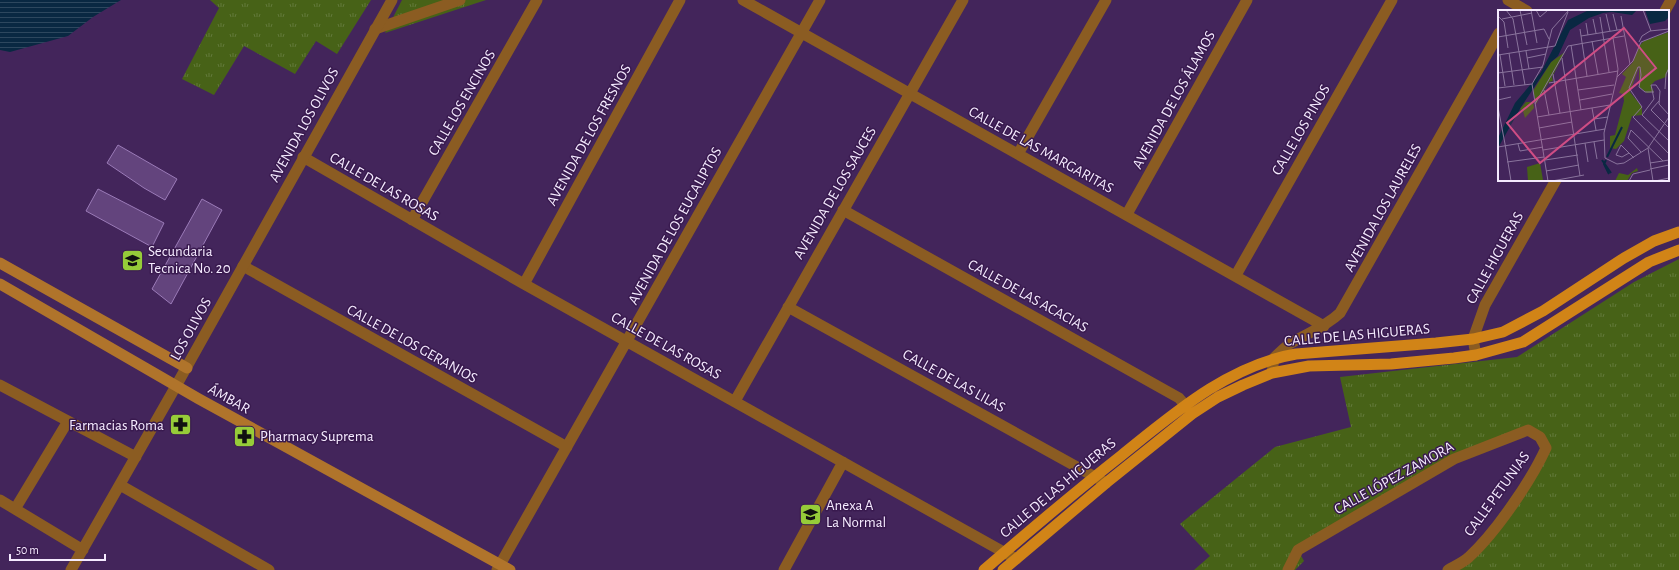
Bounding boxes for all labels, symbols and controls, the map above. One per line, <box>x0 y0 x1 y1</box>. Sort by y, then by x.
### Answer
inset map <box>1498 10 1669 181</box>
street label: AVENIDA DE LOS ÁLAMOS <box>1128 28 1218 171</box>
street label: CALLE LOS ENCINOS <box>426 48 498 158</box>
street label: AVENIDA DE LOS FRESNOS <box>544 62 634 208</box>
street label: AVENIDA LOS OLIVOS <box>266 65 342 185</box>
street label: CALLE LOS PINOS <box>1269 82 1333 178</box>
street label: CALLE DE LAS MARGARITAS <box>966 104 1116 196</box>
street label: AVENIDA DE LOS SAUCES <box>791 124 879 262</box>
street label: AVENIDA LOS LAURELES <box>1342 141 1424 275</box>
street label: AVENIDA DE LOS EUCALIPTOS <box>625 145 725 307</box>
street label: CALLE DE LAS ROSAS <box>327 150 441 224</box>
street label: CALLE HIGUERAS <box>1464 210 1526 306</box>
place label: Secundaria Tecnica No. 20 <box>148 244 231 276</box>
school or university icon: Secundaria Tecnica No. 20 <box>120 247 146 273</box>
street label: CALLE DE LAS ACACIAS <box>965 257 1091 335</box>
street label: LOS OLIVOS <box>168 295 214 363</box>
street label: CALLE DE LOS GERANIOS <box>344 302 480 386</box>
street label: CALLE DE LAS ROSAS <box>609 310 723 382</box>
street label: CALLE DE LAS HIGUERAS <box>1283 321 1431 349</box>
street label: CALLE DE LAS LILAS <box>900 347 1008 415</box>
street label: ÁMBAR <box>205 380 254 417</box>
pharmacy icon: Farmacias Roma <box>167 412 193 438</box>
place label: Farmacias Roma <box>69 418 164 433</box>
pharmacy icon: Pharmacy Suprema <box>232 423 258 449</box>
place label: Pharmacy Suprema <box>260 429 374 444</box>
street label: CALLE DE LAS HIGUERAS <box>997 435 1119 541</box>
street label: CALLE LÓPEZ ZAMORA <box>1331 437 1457 517</box>
street label: CALLE PETUNIAS <box>1461 449 1533 539</box>
place label: Anexa A La Normal <box>826 498 886 530</box>
school or university icon: Anexa A La Normal <box>797 501 823 527</box>
scale bar <box>10 536 105 562</box>
text: 50 m <box>16 544 39 556</box>

